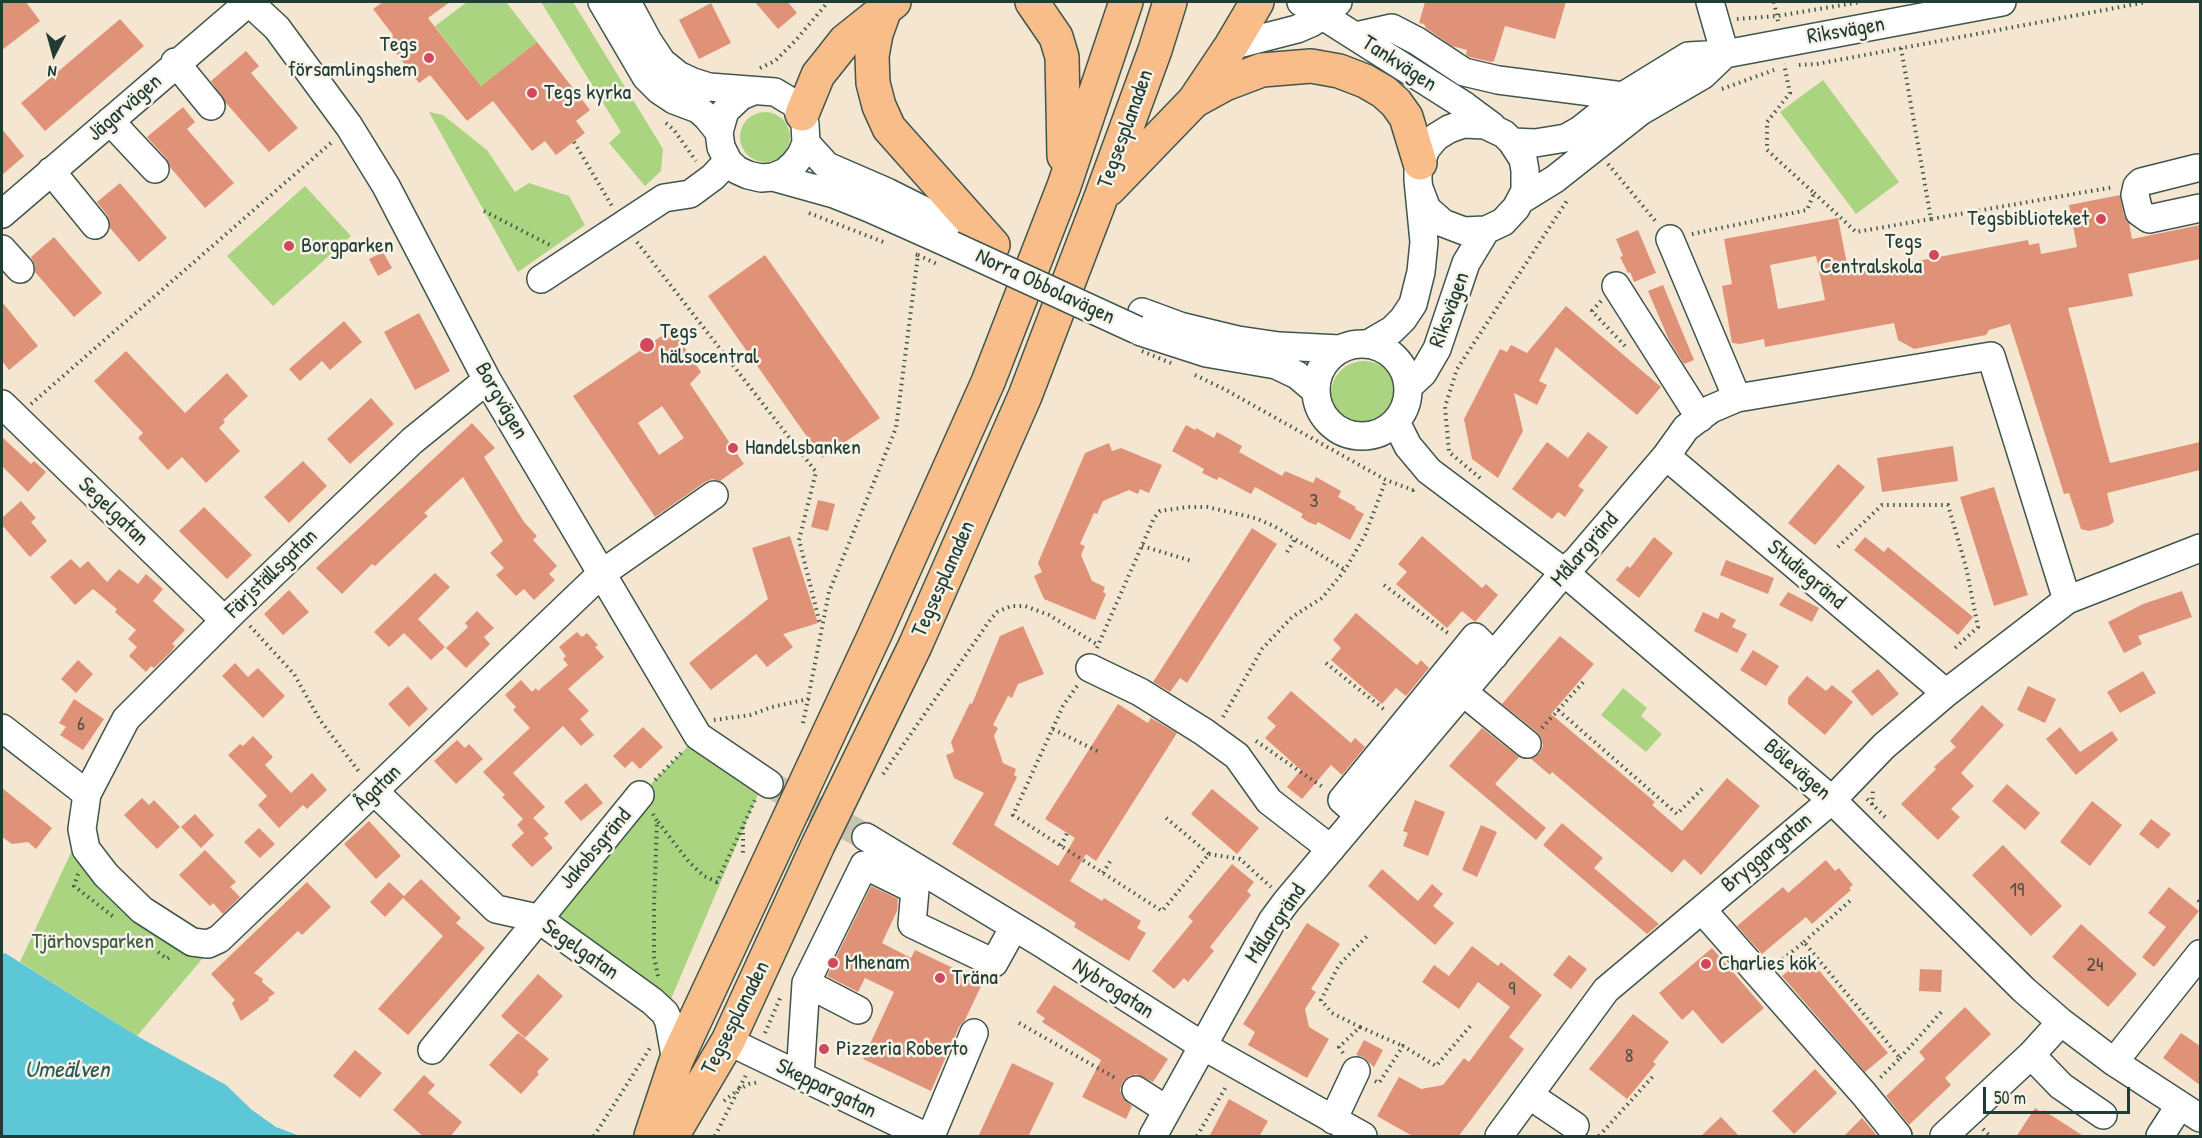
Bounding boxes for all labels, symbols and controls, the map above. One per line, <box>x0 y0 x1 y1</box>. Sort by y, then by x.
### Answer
street label: Riksvägen <box>1805 11 1887 51</box>
north arrow <box>24 24 84 84</box>
street label: Tankvägen <box>1357 30 1441 98</box>
place label: Tegs församlingshem <box>288 32 417 84</box>
marker: Tegs församlingshem <box>422 51 436 65</box>
text: N <box>47 61 58 83</box>
street label: Tegsesplanaden <box>1092 66 1160 192</box>
street label: Jägarvägen <box>83 69 167 147</box>
place label: Tegs kyrka <box>544 80 631 106</box>
marker: Tegs kyrka <box>525 86 539 100</box>
place label: Tegsbiblioteket <box>1967 206 2089 232</box>
marker: Tegsbiblioteket <box>2094 212 2108 226</box>
place label: Tegs Centralskola <box>1820 229 1922 280</box>
place label: Borgparken <box>301 233 394 259</box>
marker: Borgparken <box>282 239 296 253</box>
street label: Norra Obbolavägen <box>971 243 1119 331</box>
marker: Tegs Centralskola <box>1927 248 1941 262</box>
street label: Riksvägen <box>1424 269 1476 351</box>
place label: Tegs hälsocentral <box>660 319 759 370</box>
marker: Tegs hälsocentral <box>638 336 656 354</box>
street label: Borgvägen <box>469 358 533 444</box>
place label: Handelsbanken <box>745 435 861 461</box>
marker: Handelsbanken <box>726 441 740 455</box>
street label: Segelgatan <box>72 472 154 552</box>
house number: 3 <box>1310 490 1318 514</box>
street label: Målargränd <box>1545 507 1625 593</box>
street label: Tegsesplanaden <box>907 517 981 641</box>
street label: Färjställsgatan <box>221 524 323 624</box>
street label: Studiegränd <box>1761 535 1851 615</box>
house number: 6 <box>77 713 85 737</box>
street label: Bölevägen <box>1758 734 1836 806</box>
street label: Ågatan <box>349 759 407 817</box>
street label: Jakobsgränd <box>554 803 638 895</box>
street label: Bryggargatan <box>1716 807 1818 899</box>
street label: Målargränd <box>1240 879 1312 969</box>
house number: 19 <box>2010 879 2024 903</box>
street label: Segelgatan <box>536 914 624 986</box>
park label: Tjärhovsparken <box>32 929 154 955</box>
place label: Mhenam <box>845 950 910 976</box>
place label: Charlies kök <box>1718 951 1817 977</box>
street label: Nybrogatan <box>1067 953 1159 1025</box>
house number: 24 <box>2087 954 2103 978</box>
marker: Mhenam <box>826 956 840 970</box>
street label: Tegsesplanaden <box>696 957 776 1079</box>
marker: Charlies kök <box>1699 957 1713 971</box>
place label: Träna <box>952 965 998 991</box>
marker: Träna <box>933 971 947 985</box>
house number: 9 <box>1508 978 1516 1002</box>
place label: Pizzeria Roberto <box>836 1036 968 1062</box>
marker: Pizzeria Roberto <box>817 1042 831 1056</box>
house number: 8 <box>1625 1045 1633 1069</box>
street label: Skeppargatan <box>771 1053 881 1125</box>
water label: Umeälven <box>25 1057 109 1085</box>
scale bar <box>1986 1075 2133 1113</box>
text: 50 m <box>1994 1085 2026 1110</box>

